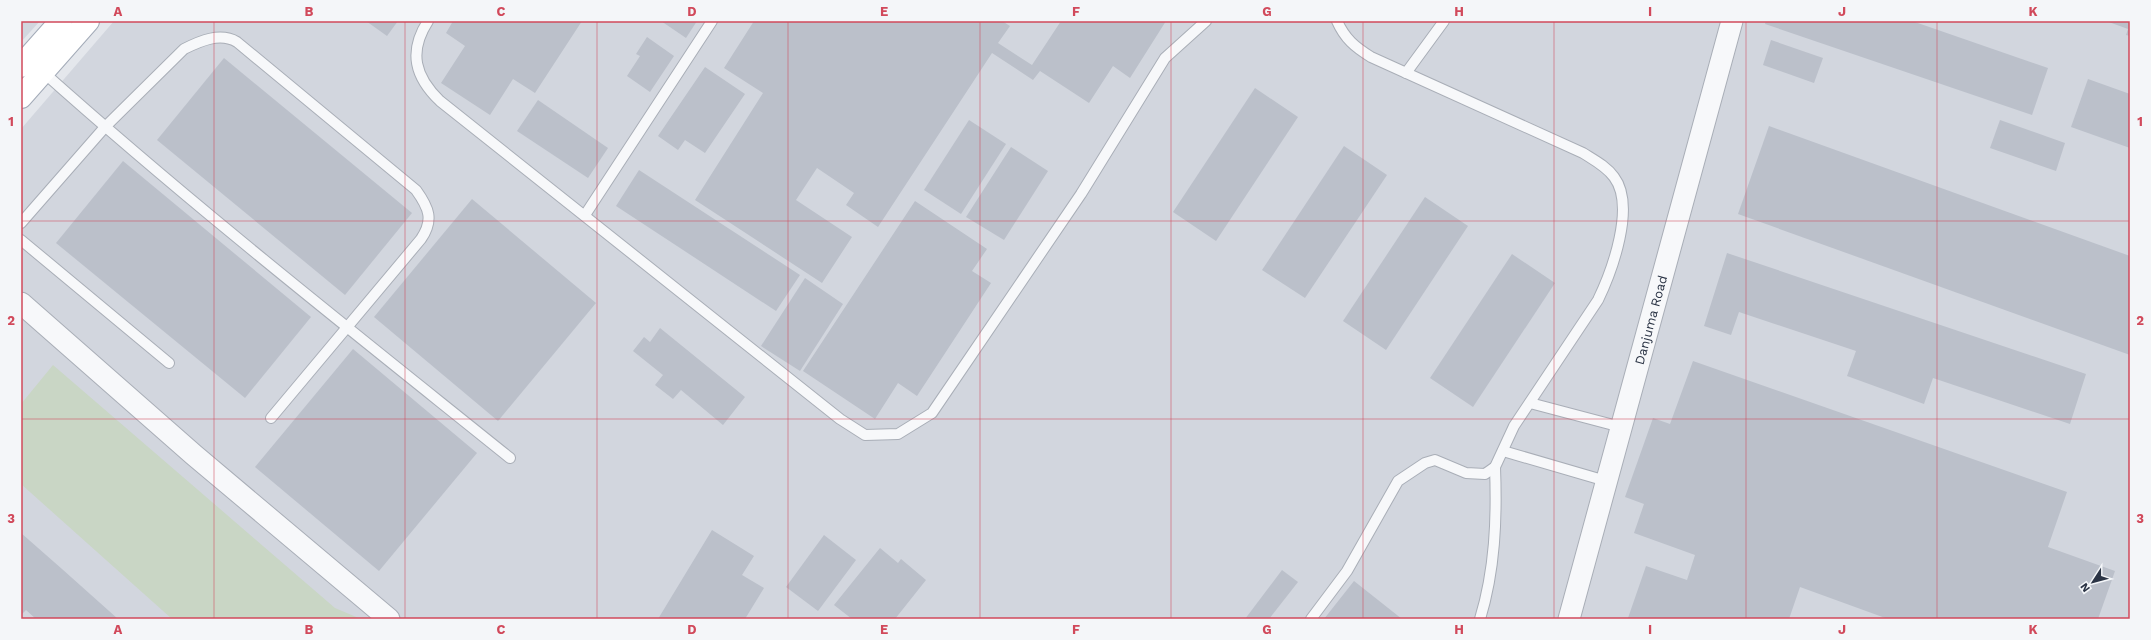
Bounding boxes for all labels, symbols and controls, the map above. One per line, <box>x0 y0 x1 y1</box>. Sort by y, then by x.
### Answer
text: A <box>114 4 123 19</box>
text: B <box>305 4 314 19</box>
text: C <box>497 4 506 19</box>
text: D <box>687 4 697 19</box>
text: E <box>880 4 888 19</box>
text: F <box>1072 4 1080 19</box>
text: G <box>1262 4 1272 19</box>
text: H <box>1454 4 1464 19</box>
text: I <box>1648 4 1652 19</box>
text: J <box>1838 4 1846 19</box>
text: K <box>2028 4 2038 19</box>
text: 1 <box>8 114 14 129</box>
text: 1 <box>2137 114 2143 129</box>
street label: Danjuma Road <box>1631 274 1670 366</box>
text: 2 <box>7 313 15 328</box>
text: 2 <box>2136 313 2144 328</box>
text: 3 <box>7 511 15 526</box>
text: 3 <box>2136 511 2144 526</box>
north arrow <box>2073 562 2113 602</box>
text: N <box>2078 580 2093 595</box>
text: A <box>114 622 123 637</box>
text: B <box>305 622 314 637</box>
text: C <box>497 622 506 637</box>
text: D <box>687 622 697 637</box>
text: E <box>880 622 888 637</box>
text: F <box>1072 622 1080 637</box>
text: G <box>1262 622 1272 637</box>
text: H <box>1454 622 1464 637</box>
text: I <box>1648 622 1652 637</box>
text: J <box>1838 622 1846 637</box>
text: K <box>2028 622 2038 637</box>

